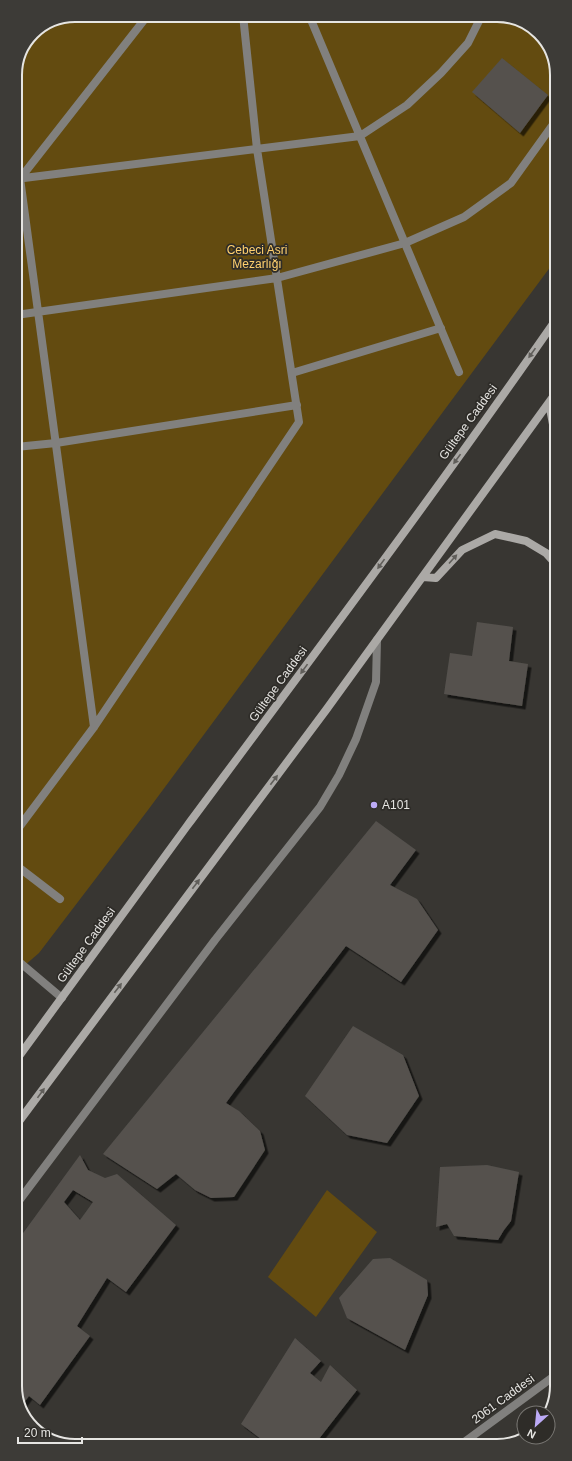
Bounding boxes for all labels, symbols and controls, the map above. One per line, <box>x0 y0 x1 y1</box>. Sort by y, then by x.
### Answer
park label: Cebeci Asri Mezarlığı <box>227 243 287 271</box>
one-way arrow <box>528 348 536 359</box>
street label: Gültepe Caddesi <box>436 382 500 462</box>
one-way arrow <box>453 454 461 464</box>
one-way arrow <box>449 554 458 564</box>
one-way arrow <box>376 559 385 570</box>
street label: Gültepe Caddesi <box>246 644 310 724</box>
one-way arrow <box>300 664 308 675</box>
one-way arrow <box>270 775 278 785</box>
place label: A101 <box>382 798 410 812</box>
marker: A101 <box>369 800 379 810</box>
one-way arrow <box>192 879 200 889</box>
street label: Gültepe Caddesi <box>54 905 118 985</box>
one-way arrow <box>114 983 122 994</box>
one-way arrow <box>36 1087 45 1098</box>
street label: 2061 Caddesi <box>469 1372 537 1426</box>
north arrow <box>516 1405 556 1445</box>
scale bar <box>18 1419 82 1445</box>
text: 20 m <box>24 1426 51 1440</box>
text: N <box>525 1427 538 1441</box>

